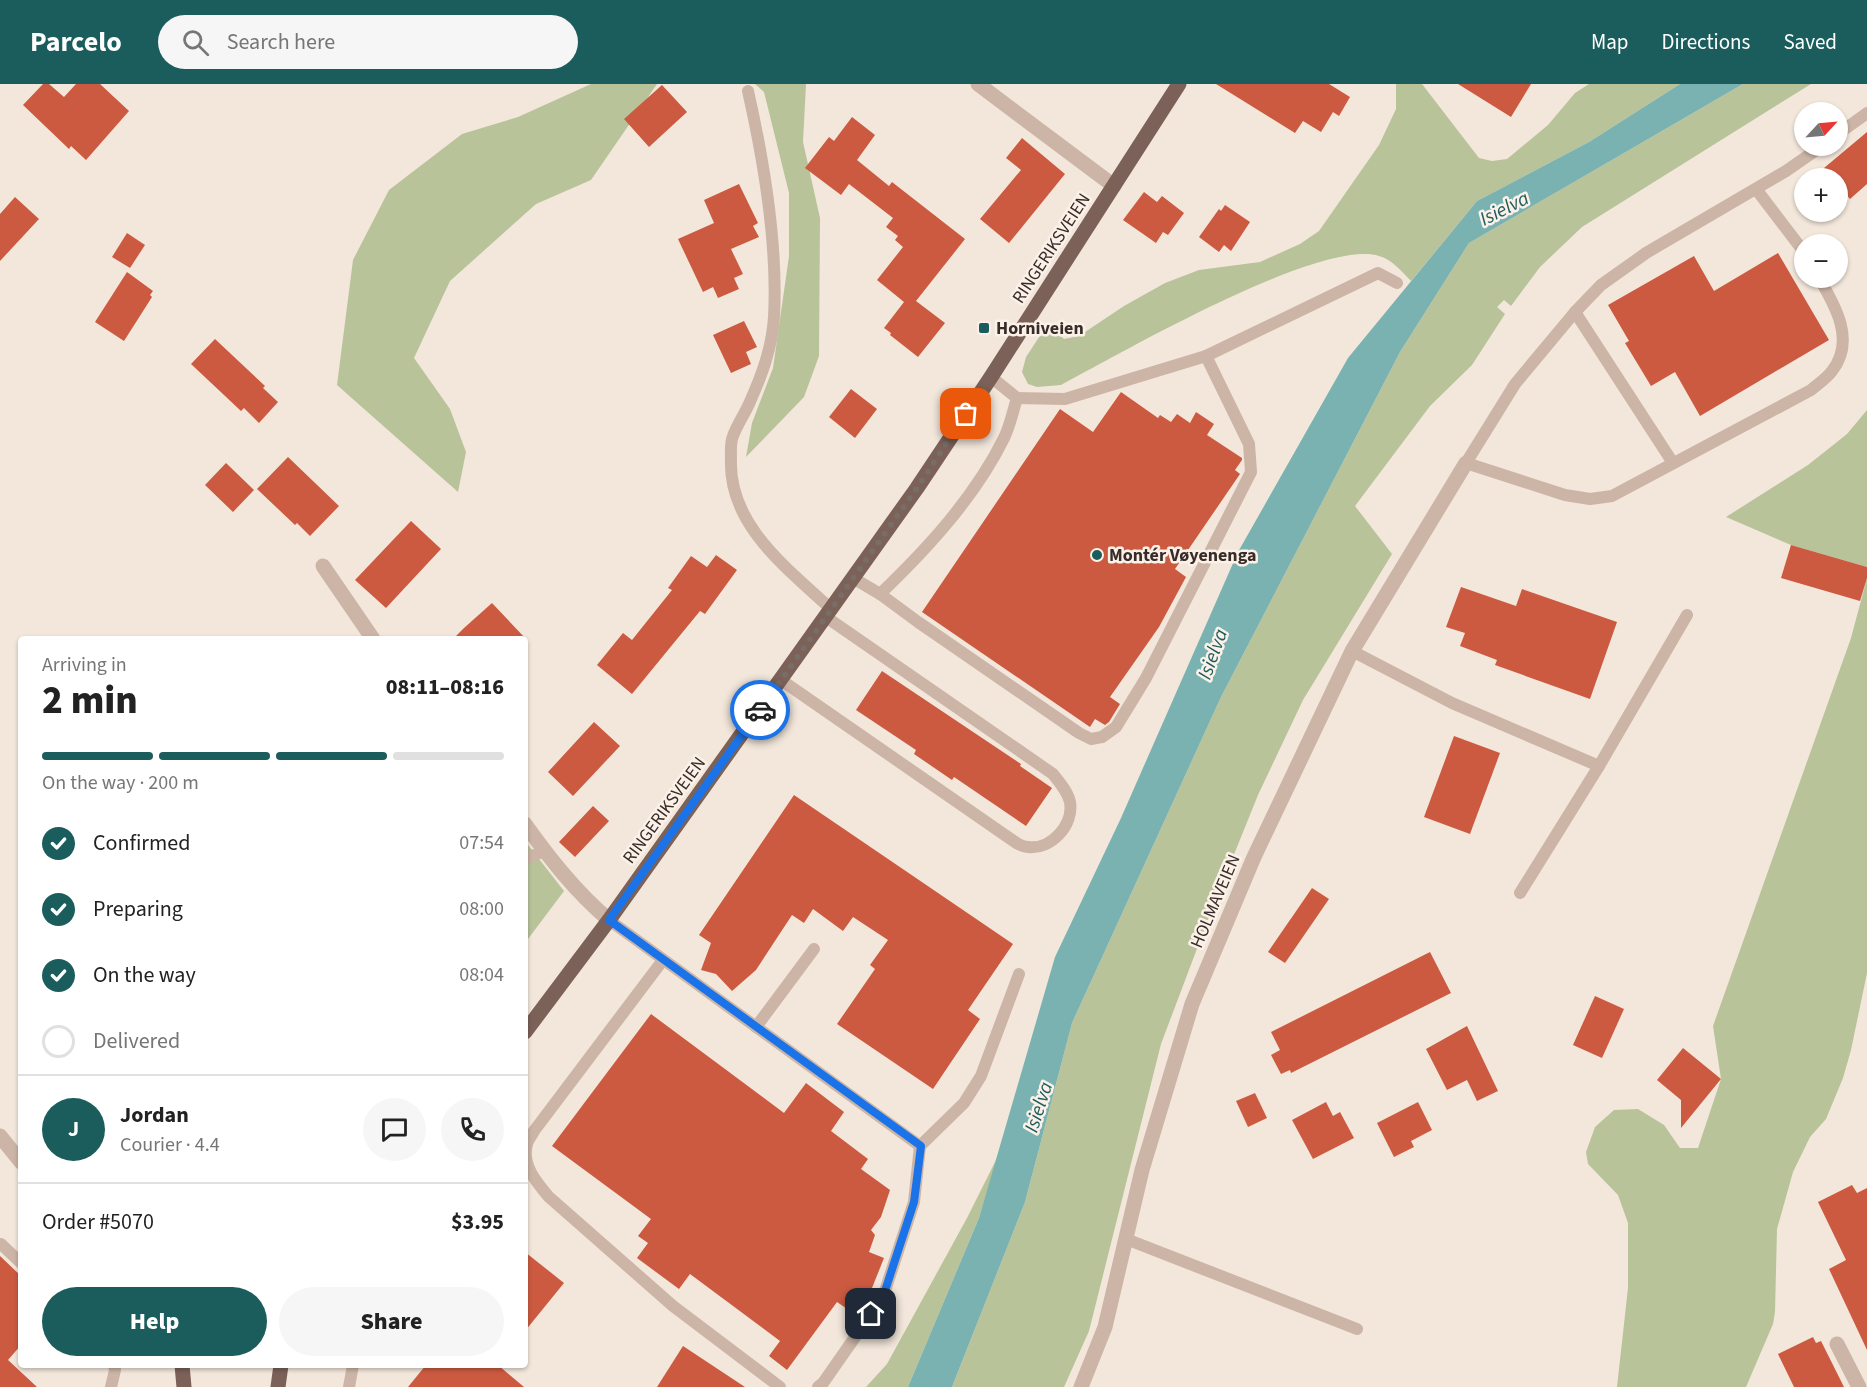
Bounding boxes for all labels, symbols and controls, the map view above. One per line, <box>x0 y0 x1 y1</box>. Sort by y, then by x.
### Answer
search box <box>158 15 578 69</box>
text: Parcelo <box>30 22 122 62</box>
icon: search <box>179 26 212 59</box>
text: Search here <box>227 26 335 58</box>
text: Map <box>1591 27 1629 57</box>
text: Directions <box>1662 27 1750 57</box>
text: Saved <box>1783 27 1837 57</box>
north arrow <box>1794 102 1848 156</box>
map controls <box>1794 102 1848 288</box>
button: + <box>1794 168 1848 222</box>
water label: Isielva <box>1475 185 1534 233</box>
street label: RINGERIKSVEIEN <box>1006 188 1096 308</box>
button: − <box>1794 234 1848 288</box>
place label: Horniveien <box>996 316 1084 341</box>
marker: Horniveien <box>977 321 991 335</box>
pin <box>940 388 991 439</box>
icon: bag <box>949 397 982 430</box>
place label: Montér Vøyenenga <box>1109 543 1256 568</box>
marker: Montér Vøyenenga <box>1090 548 1104 562</box>
water label: Isielva <box>1191 625 1235 684</box>
text: Arriving in <box>42 651 127 679</box>
text: 08:11–08:16 <box>386 671 504 703</box>
text: 2 min <box>42 673 138 729</box>
courier <box>730 680 790 740</box>
icon: car <box>744 694 777 727</box>
street label: RINGERIKSVEIEN <box>617 752 712 869</box>
text: On the way · 200 m <box>42 769 199 797</box>
icon: check <box>42 827 75 860</box>
text: Confirmed <box>93 827 190 859</box>
text: 07:54 <box>459 829 504 857</box>
street label: HOLMAVEIEN <box>1184 850 1246 952</box>
icon: check <box>42 893 75 926</box>
text: Preparing <box>93 893 183 925</box>
text: 08:00 <box>459 895 504 923</box>
icon: check <box>42 959 75 992</box>
text: On the way <box>93 959 196 991</box>
text: 08:04 <box>459 961 504 989</box>
text: Delivered <box>93 1025 180 1057</box>
water label: Isielva <box>1018 1078 1060 1136</box>
button: chat <box>363 1098 426 1161</box>
button: phone <box>441 1098 504 1161</box>
text: Jordan <box>120 1099 189 1131</box>
text: J <box>68 1113 79 1145</box>
text: Courier · 4.4 <box>120 1131 220 1159</box>
text: Order #5070 <box>42 1206 154 1238</box>
text: $3.95 <box>451 1206 504 1238</box>
button: Help <box>42 1287 267 1356</box>
button: Share <box>279 1287 504 1356</box>
pin <box>845 1288 896 1339</box>
icon: home <box>854 1297 887 1330</box>

